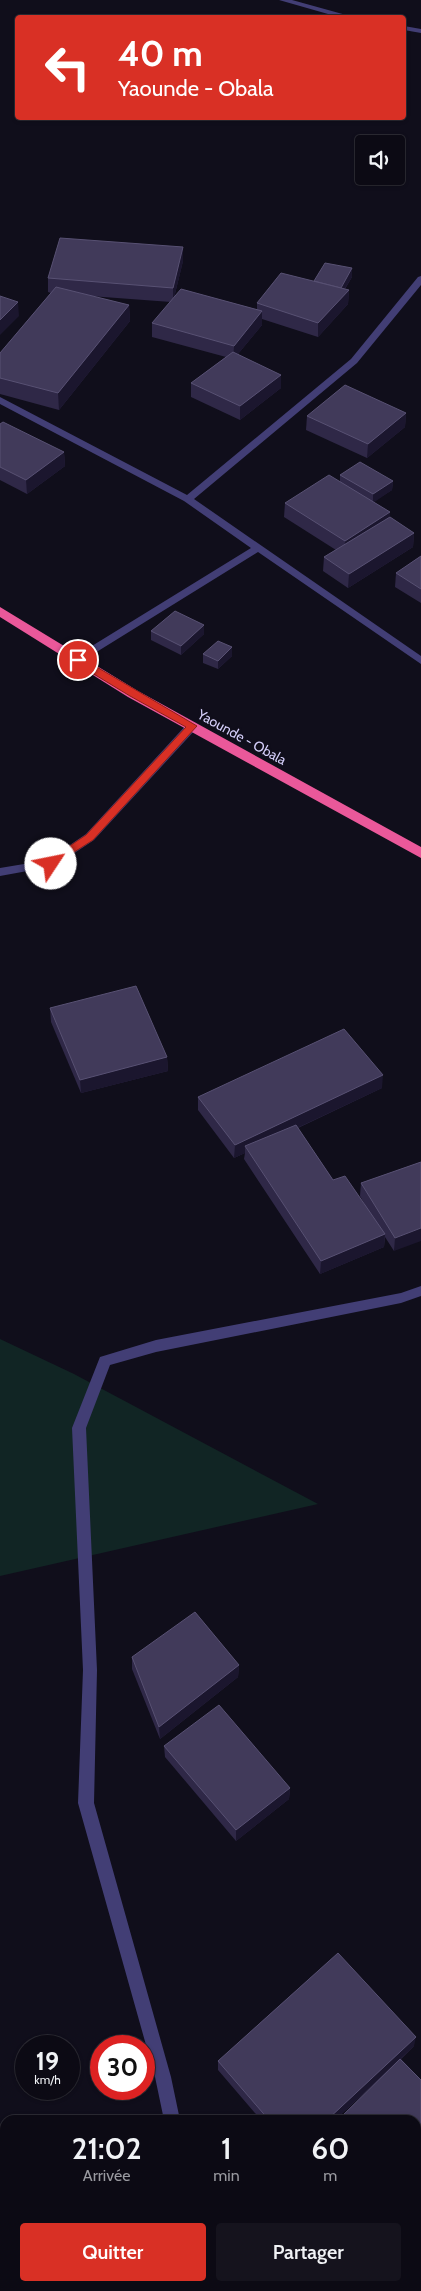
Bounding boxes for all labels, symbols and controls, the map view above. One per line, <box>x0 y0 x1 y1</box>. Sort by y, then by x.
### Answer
text: 40 m <box>118 32 203 75</box>
icon: left <box>35 35 100 100</box>
text: Yaounde - Obala <box>118 75 274 102</box>
map controls <box>355 135 405 185</box>
button: sound <box>355 135 405 185</box>
pin <box>57 639 99 681</box>
icon: arrive <box>64 646 92 674</box>
street label: Yaounde - Obala <box>193 705 290 769</box>
position arrow <box>24 837 76 889</box>
speed limit sign: 30 <box>90 2035 155 2100</box>
text: 19 <box>36 2046 59 2076</box>
text: km/h <box>34 2072 61 2087</box>
text: 21:02 <box>72 2130 142 2167</box>
text: 1 <box>221 2130 232 2167</box>
text: 60 <box>311 2130 349 2167</box>
text: Arrivée <box>83 2166 130 2185</box>
text: min <box>213 2166 240 2185</box>
text: m <box>323 2166 337 2185</box>
button: Quitter <box>20 2223 206 2281</box>
button: Partager <box>216 2223 401 2281</box>

